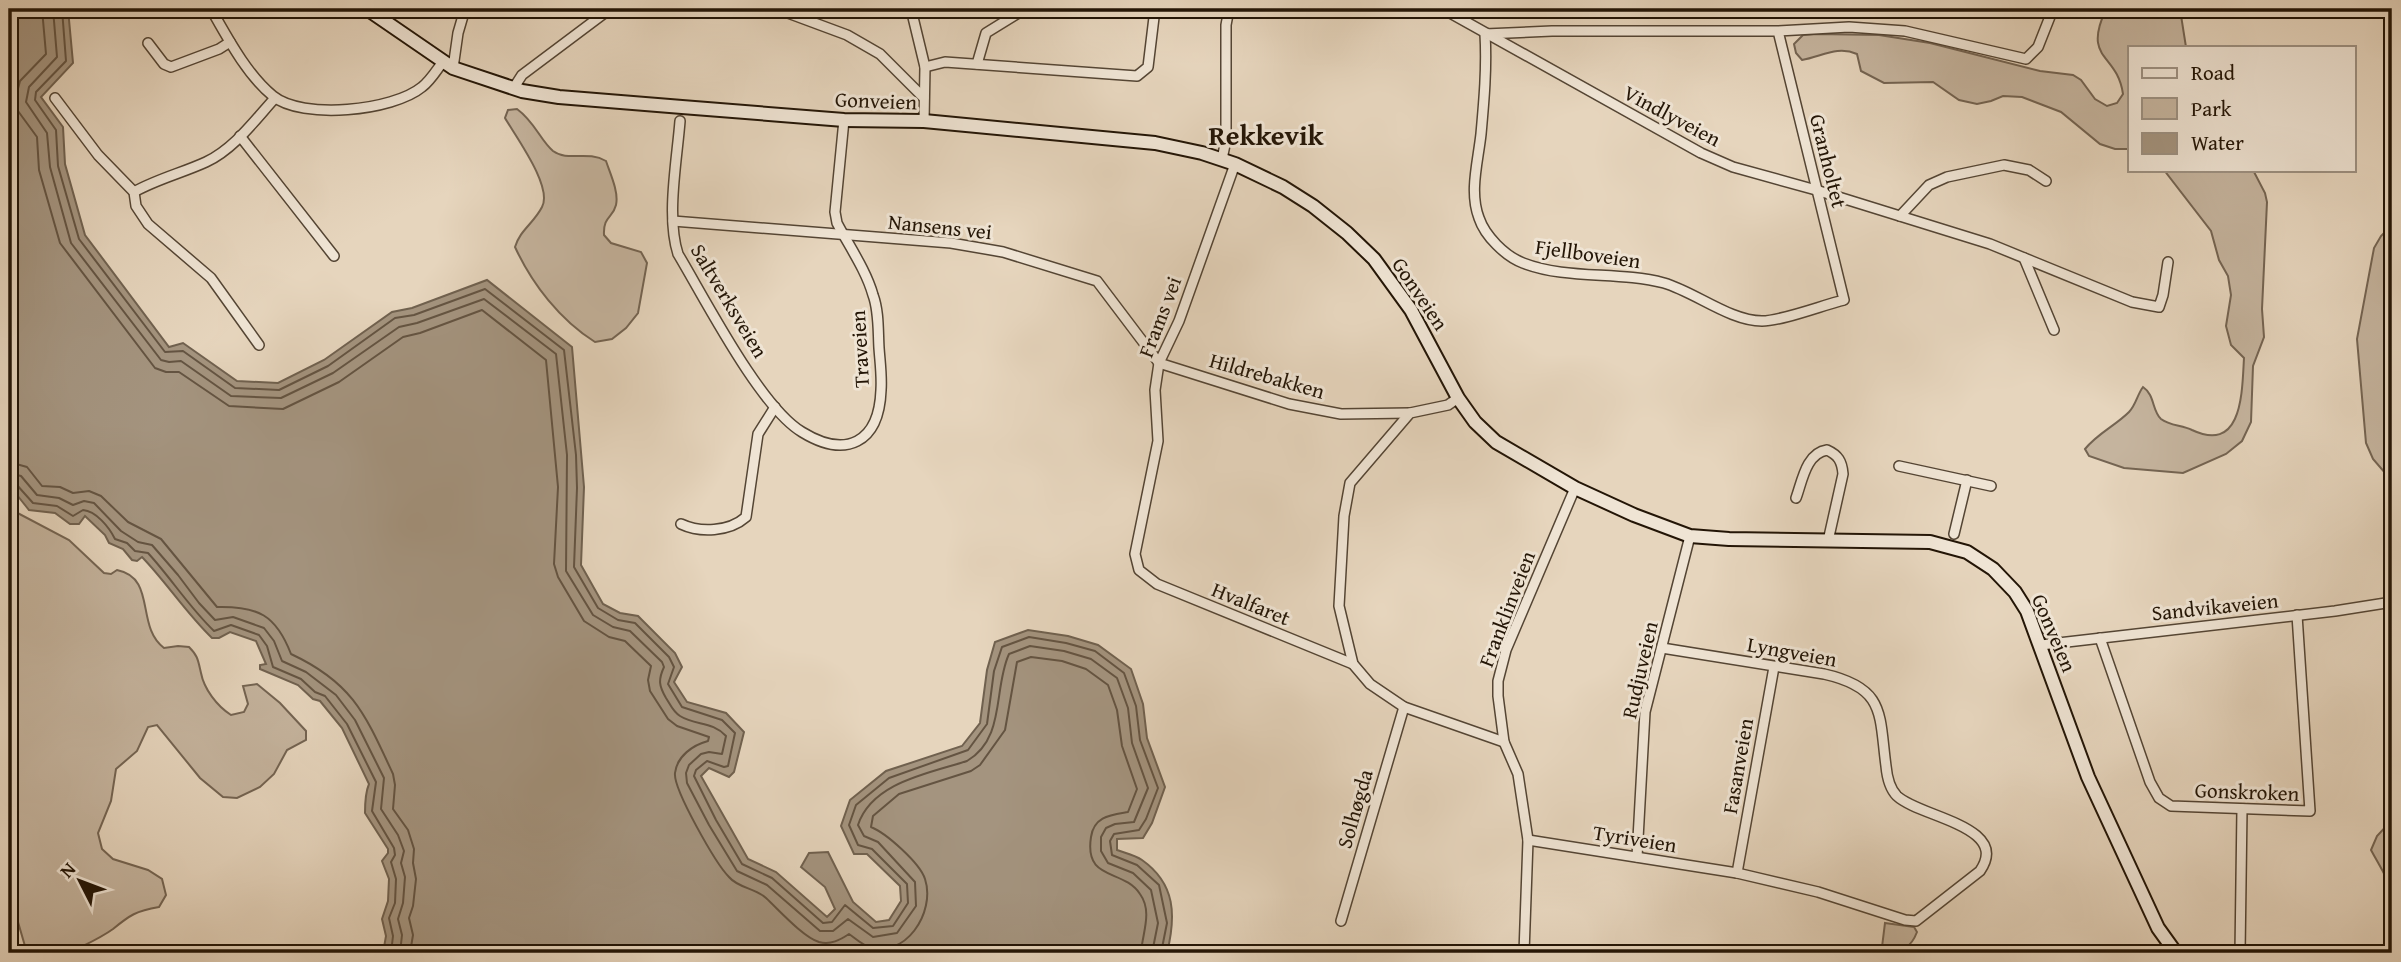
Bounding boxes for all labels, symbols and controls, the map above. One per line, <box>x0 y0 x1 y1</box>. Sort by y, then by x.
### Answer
legend <box>2128 46 2356 172</box>
text: Road <box>2191 57 2236 88</box>
street label: Vindlyveien <box>1618 77 1727 154</box>
street label: Gonveien <box>834 84 918 117</box>
text: Park <box>2191 93 2232 124</box>
street label: Granholtet <box>1802 111 1855 212</box>
district label: Rekkevik <box>1208 114 1325 155</box>
text: Water <box>2191 127 2244 158</box>
street label: Nansens vei <box>887 206 994 247</box>
street label: Fjellboveien <box>1533 231 1643 276</box>
street label: Saltverksveien <box>683 238 776 364</box>
street label: Gonveien <box>1385 251 1456 337</box>
street label: Frams vei <box>1130 272 1189 362</box>
street label: Traveien <box>842 309 877 388</box>
street label: Hildrebakken <box>1206 344 1329 407</box>
street label: Franklinveien <box>1470 546 1543 671</box>
street label: Hvalfaret <box>1207 574 1296 633</box>
street label: Sandvikaveien <box>2150 584 2280 629</box>
street label: Gonveien <box>2024 589 2085 677</box>
street label: Rudjuveien <box>1613 618 1666 722</box>
street label: Lyngveien <box>1745 628 1839 675</box>
street label: Fasanveien <box>1714 715 1761 816</box>
street label: Solhøgda <box>1328 766 1381 852</box>
street label: Gonskroken <box>2194 774 2300 809</box>
street label: Tyriveien <box>1591 817 1679 860</box>
north arrow <box>46 846 116 916</box>
text: N <box>53 855 82 884</box>

